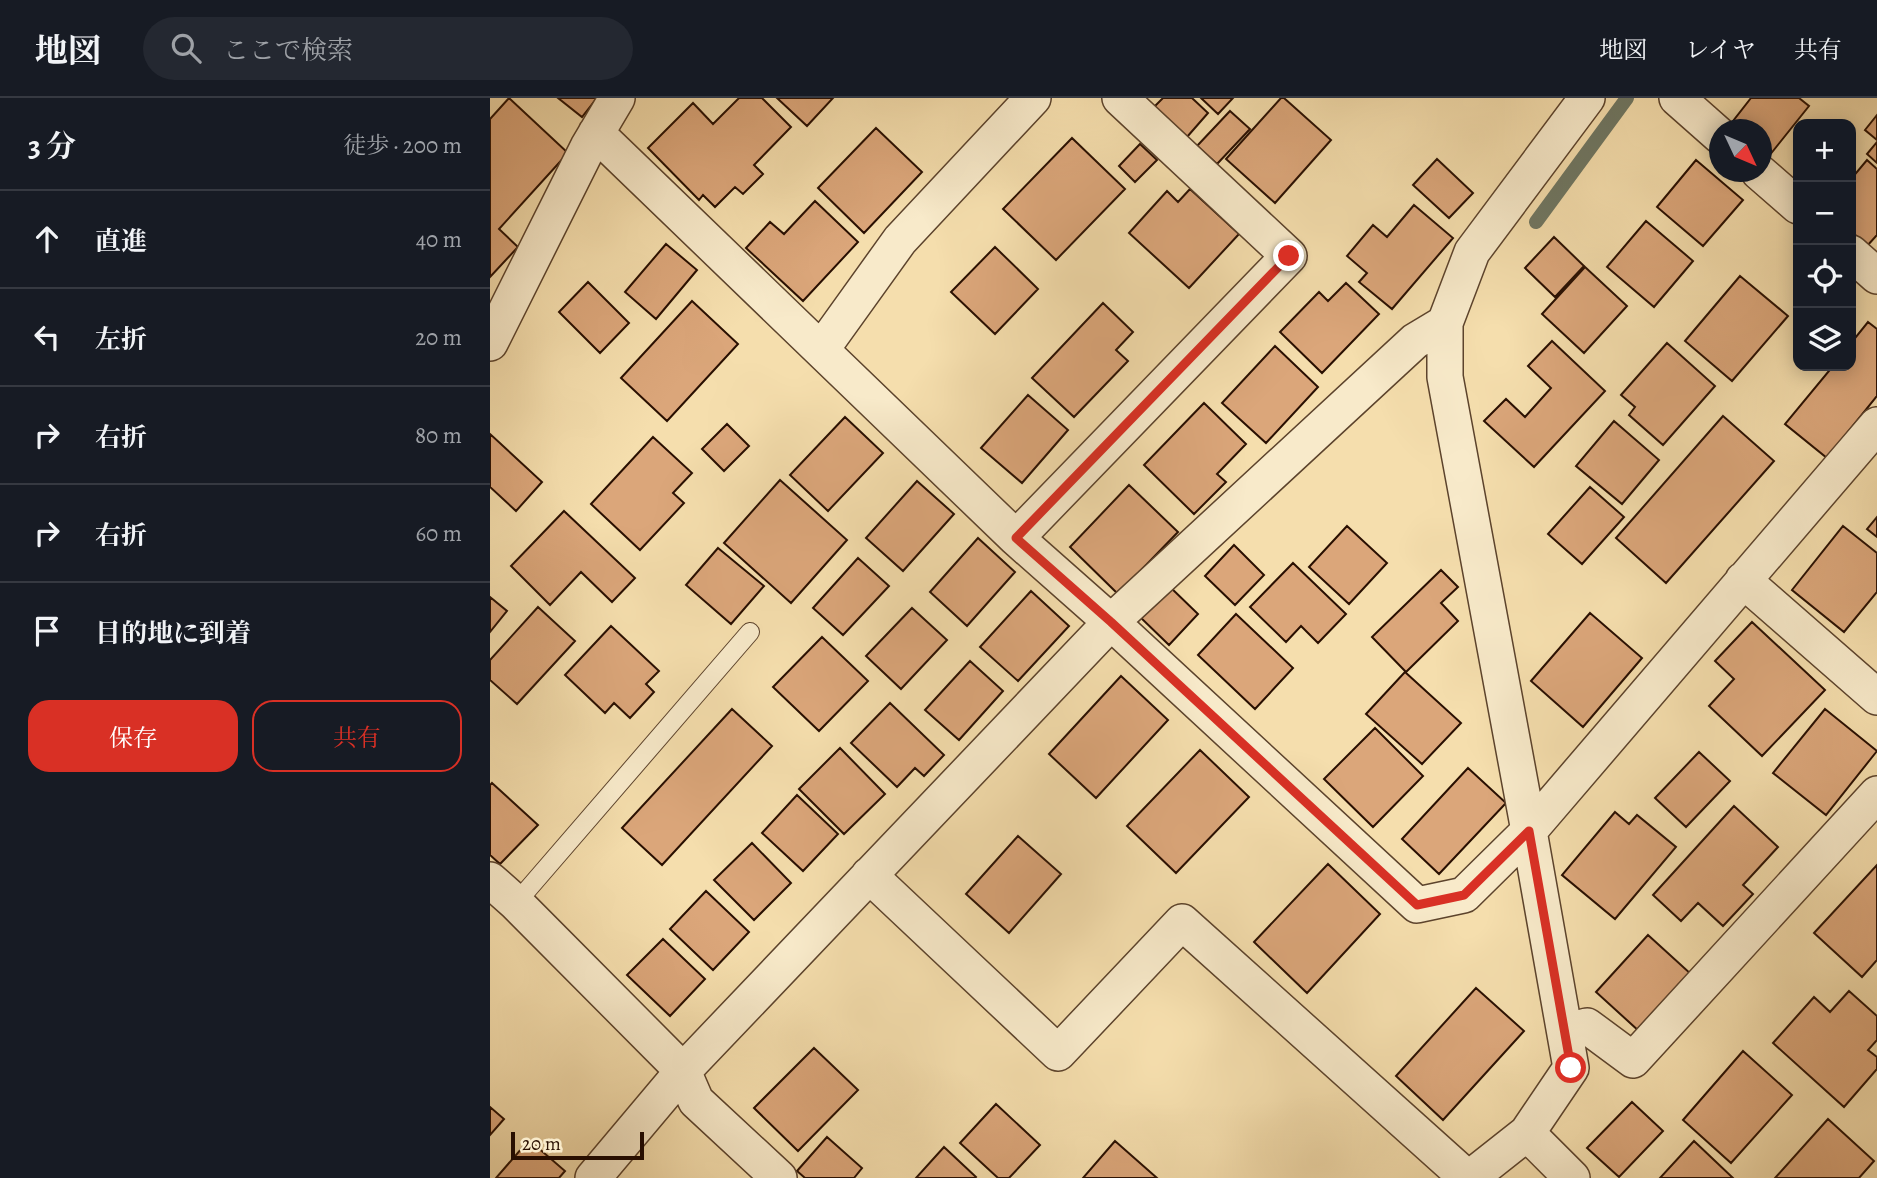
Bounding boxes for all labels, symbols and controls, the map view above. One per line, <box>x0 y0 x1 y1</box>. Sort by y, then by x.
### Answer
search box <box>143 17 633 80</box>
text: 地図 <box>35 28 101 73</box>
icon: search <box>167 29 205 67</box>
text: ここで検索 <box>223 33 353 68</box>
text: 地図 <box>1599 34 1647 66</box>
text: レイヤ <box>1685 34 1756 66</box>
text: 共有 <box>1794 34 1842 66</box>
north arrow <box>1709 119 1772 182</box>
map controls <box>1793 119 1856 371</box>
button: + <box>1793 119 1856 182</box>
text: 3 分 <box>28 126 76 166</box>
text: 徒歩 · 200 m <box>343 130 462 161</box>
button: − <box>1793 182 1856 245</box>
icon: ahead <box>28 220 66 258</box>
text: 直進 <box>95 224 147 259</box>
text: 40 m <box>416 224 462 255</box>
route end <box>1273 240 1304 271</box>
button: locate <box>1793 245 1856 308</box>
button: layers <box>1793 308 1856 371</box>
icon: left <box>28 318 66 356</box>
text: 左折 <box>95 322 147 357</box>
text: 20 m <box>415 322 462 353</box>
icon: right <box>28 416 66 454</box>
text: 右折 <box>95 420 147 455</box>
text: 80 m <box>415 420 462 451</box>
icon: right <box>28 514 66 552</box>
text: 右折 <box>95 518 147 553</box>
text: 60 m <box>415 518 462 549</box>
icon: arrive <box>28 612 66 650</box>
text: 目的地に到着 <box>95 616 251 651</box>
button: 保存 <box>28 700 238 772</box>
button: 共有 <box>252 700 462 772</box>
route start <box>1555 1052 1586 1083</box>
scale bar <box>511 1129 644 1161</box>
text: 20 m <box>522 1131 561 1157</box>

